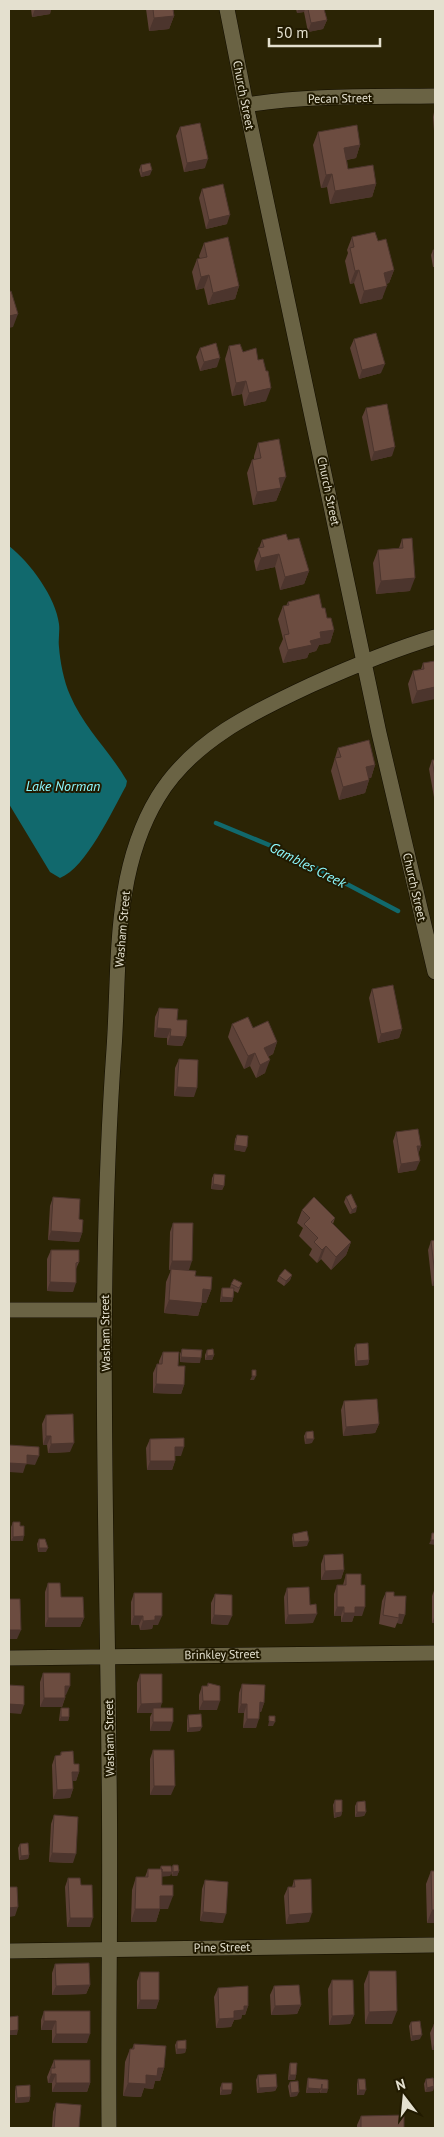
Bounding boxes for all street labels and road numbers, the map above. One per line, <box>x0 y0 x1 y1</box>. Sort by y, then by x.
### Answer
street label: Church Street <box>230 59 258 131</box>
street label: Pecan Street <box>308 90 372 106</box>
street label: Church Street <box>314 455 344 527</box>
street label: Church Street <box>400 851 430 923</box>
street label: Washam Street <box>111 890 133 968</box>
street label: Washam Street <box>97 1295 113 1371</box>
street label: Brinkley Street <box>184 1646 260 1662</box>
street label: Washam Street <box>101 1700 117 1776</box>
street label: Pine Street <box>194 1939 250 1955</box>

